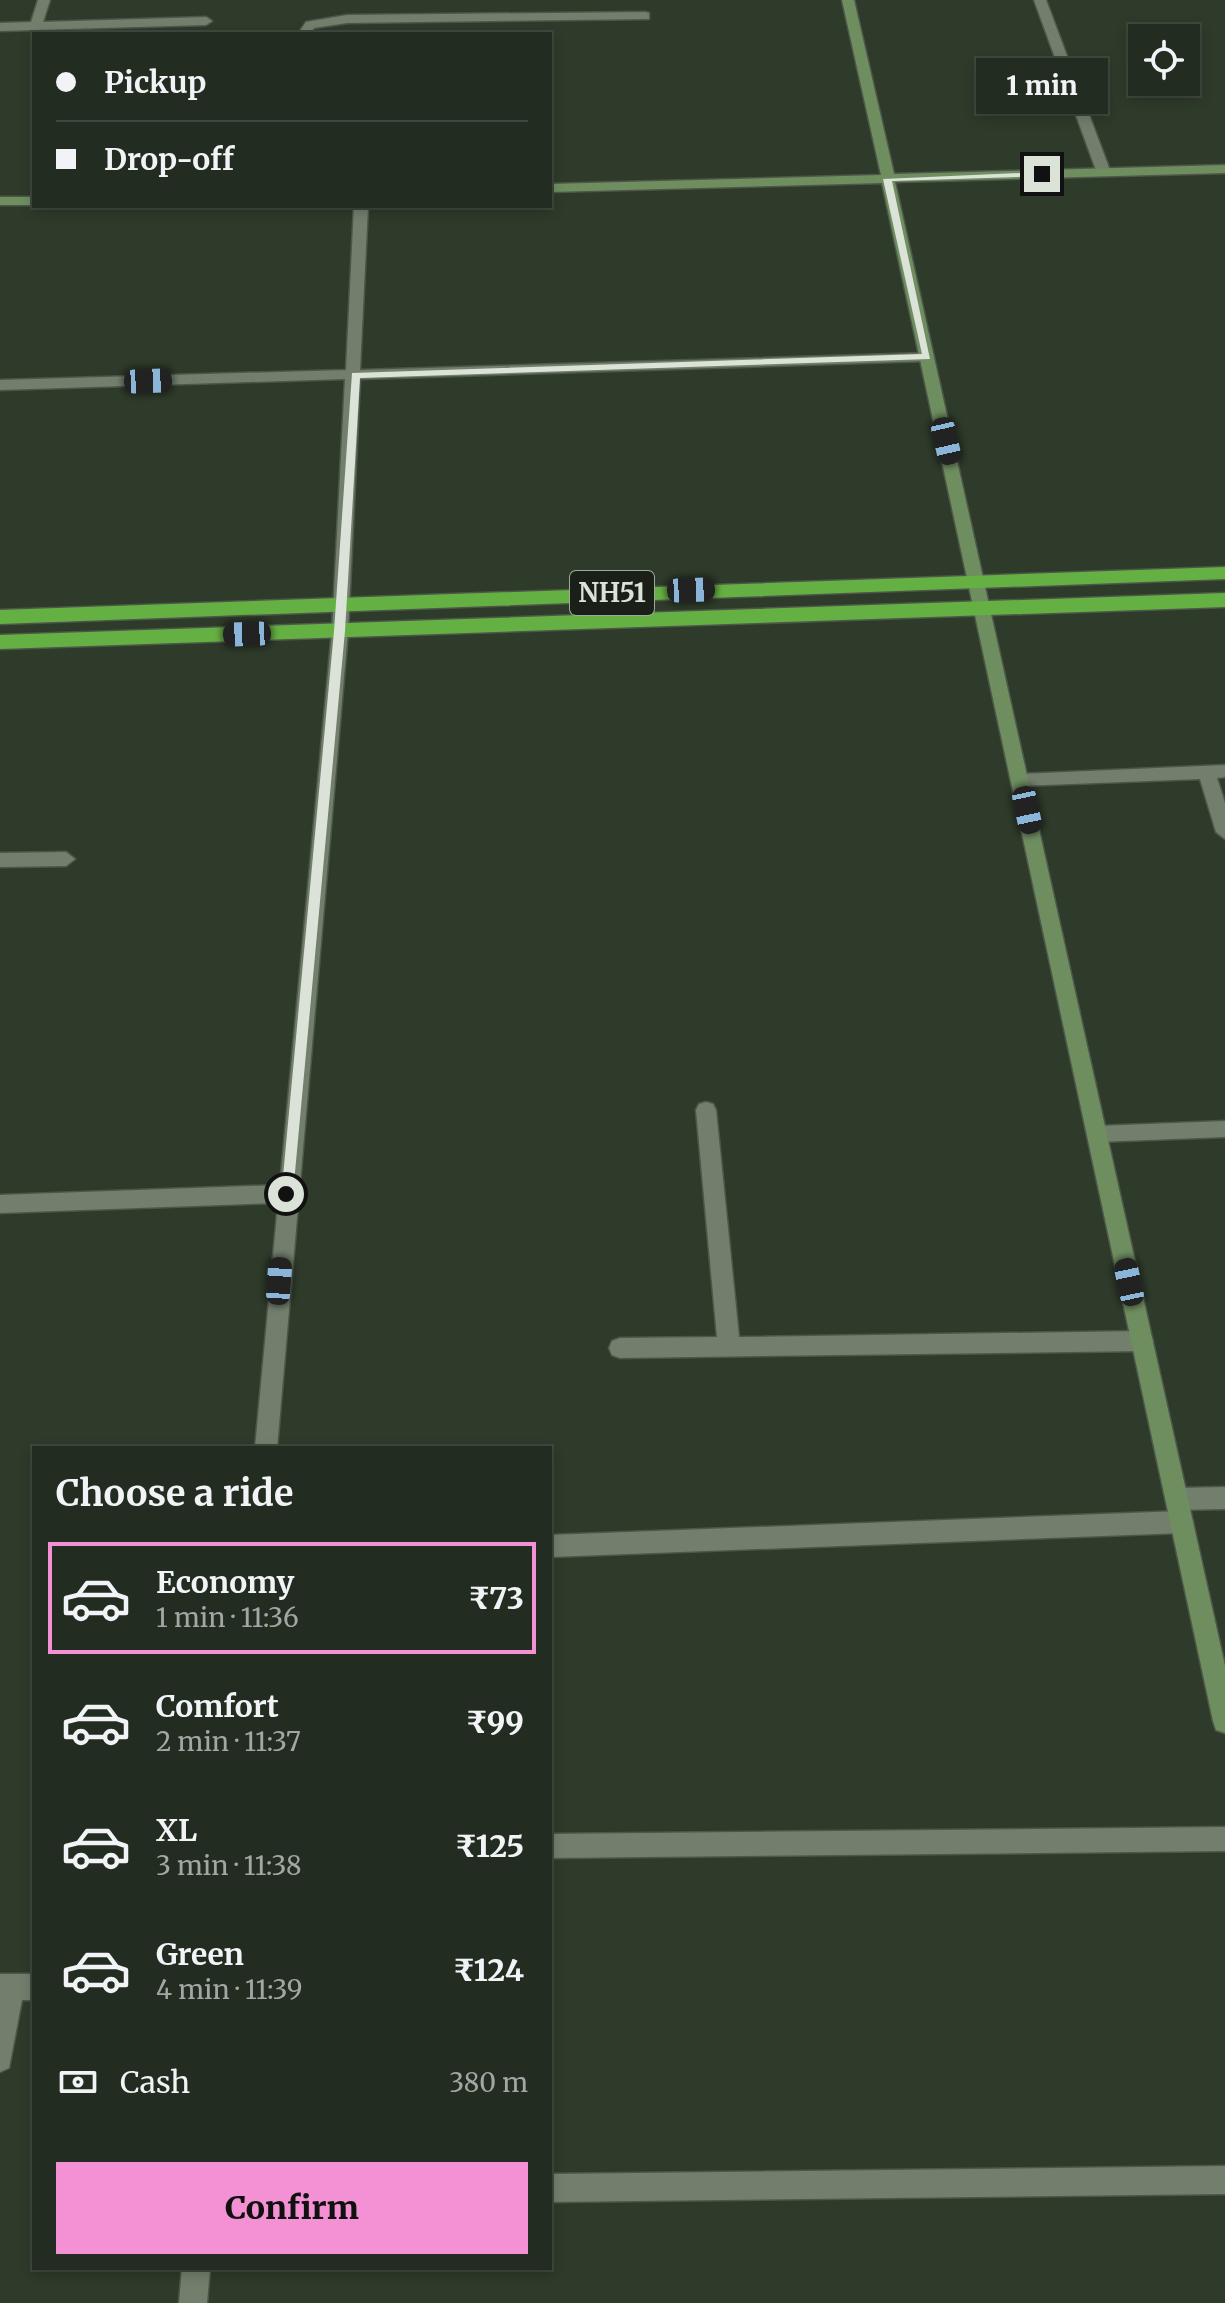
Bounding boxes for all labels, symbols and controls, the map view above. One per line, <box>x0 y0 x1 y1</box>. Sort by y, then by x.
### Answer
map controls <box>1128 24 1200 96</box>
button: locate <box>1128 24 1200 96</box>
callout: 1 min <box>976 58 1108 114</box>
text: Pickup <box>104 63 206 101</box>
text: 1 min <box>1006 69 1078 102</box>
text: Drop-off <box>104 140 234 178</box>
route end <box>1024 156 1060 192</box>
car <box>124 368 172 394</box>
car <box>929 415 963 467</box>
road number: NH51 <box>570 571 654 615</box>
car <box>667 577 715 603</box>
car <box>223 621 271 647</box>
car <box>1010 784 1044 836</box>
route start <box>268 1176 304 1212</box>
car <box>265 1256 293 1306</box>
car <box>1112 1256 1146 1308</box>
text: Choose a ride <box>56 1471 293 1516</box>
icon: car <box>60 1562 132 1634</box>
text: Economy <box>156 1563 294 1601</box>
text: ₹73 <box>468 1579 524 1617</box>
text: 1 min · 11:36 <box>156 1601 299 1634</box>
icon: car <box>60 1686 132 1758</box>
text: Comfort <box>156 1687 279 1725</box>
text: ₹99 <box>466 1703 524 1741</box>
text: 2 min · 11:37 <box>156 1725 301 1758</box>
icon: car <box>60 1810 132 1882</box>
text: XL <box>156 1811 197 1849</box>
text: ₹125 <box>455 1827 524 1865</box>
text: 3 min · 11:38 <box>156 1849 302 1882</box>
icon: car <box>60 1934 132 2006</box>
text: Green <box>156 1935 244 1973</box>
text: ₹124 <box>453 1951 524 1989</box>
text: 4 min · 11:39 <box>156 1973 302 2006</box>
icon: cash <box>56 2060 100 2104</box>
text: Cash <box>120 2063 190 2101</box>
text: 380 m <box>449 2066 528 2099</box>
button: Confirm <box>56 2162 528 2254</box>

